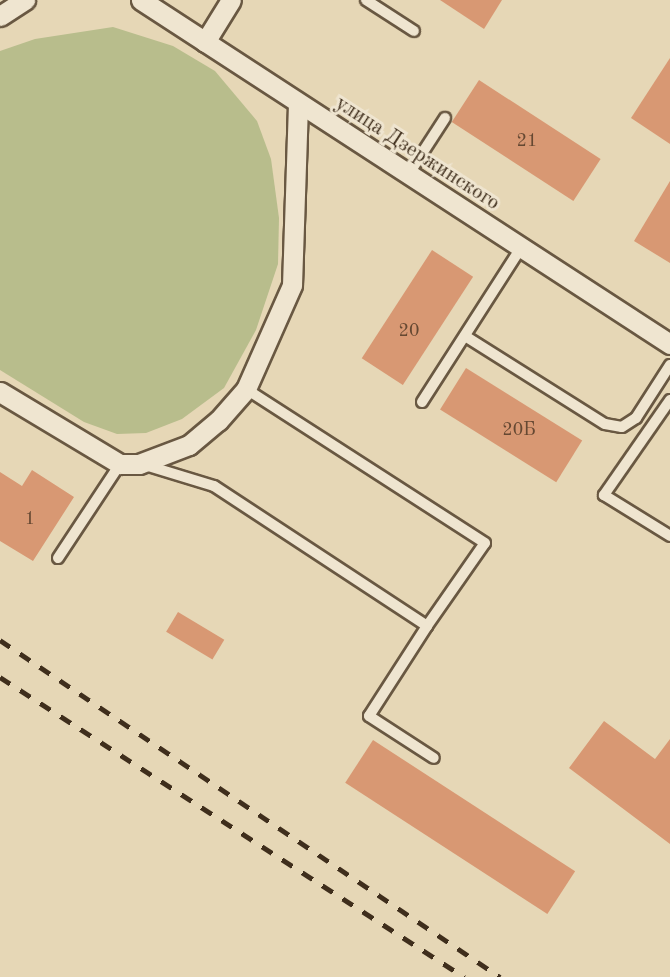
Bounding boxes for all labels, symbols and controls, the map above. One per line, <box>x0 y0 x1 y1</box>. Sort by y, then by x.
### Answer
street label: улица Дзержинского <box>330 91 504 217</box>
house number: 21 <box>517 130 537 152</box>
house number: 20 <box>399 320 419 342</box>
house number: 20Б <box>502 419 536 441</box>
house number: 1 <box>25 508 35 530</box>

